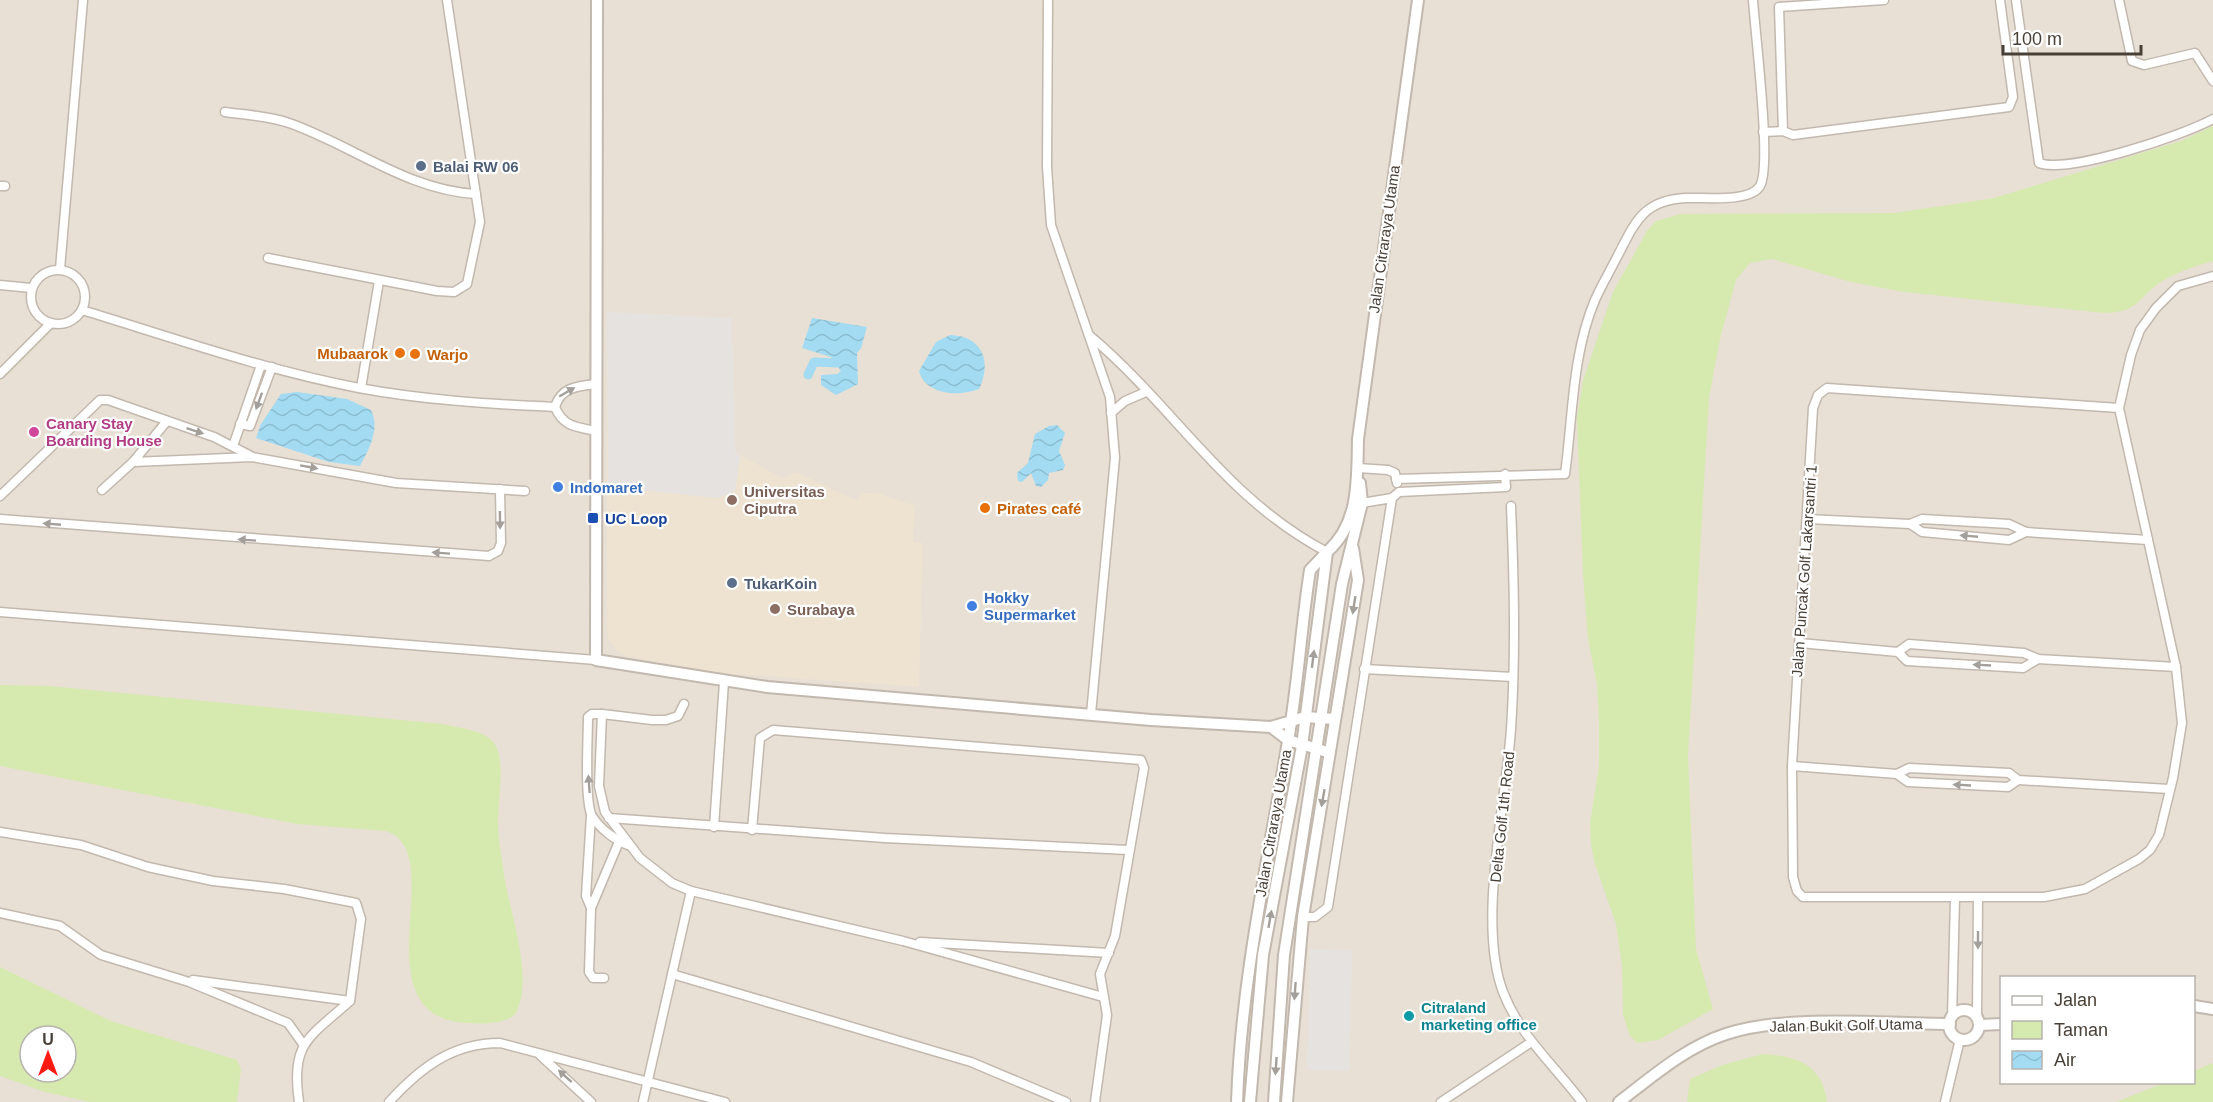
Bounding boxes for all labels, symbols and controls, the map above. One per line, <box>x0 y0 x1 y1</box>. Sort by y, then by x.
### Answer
scale bar <box>2003 18 2141 56</box>
text: 100 m <box>2012 29 2062 49</box>
place label: Balai RW 06 <box>433 158 519 175</box>
marker: Balai RW 06 <box>414 159 428 173</box>
street label: Jalan Citraraya Utama <box>1365 163 1403 314</box>
place label: Mubaarok <box>317 345 389 362</box>
marker: Mubaarok <box>393 346 407 360</box>
place label: Warjo <box>427 346 468 363</box>
marker: Warjo <box>408 347 422 361</box>
one-way arrow <box>559 387 576 398</box>
one-way arrow <box>254 393 264 411</box>
place label: Canary Stay Boarding House <box>46 415 162 449</box>
marker: Canary Stay Boarding House <box>27 425 41 439</box>
one-way arrow <box>186 426 204 436</box>
one-way arrow <box>300 463 319 472</box>
street label: Jalan Puncak Golf Lakarsantri 1 <box>1788 464 1820 678</box>
place label: Indomaret <box>570 479 643 496</box>
marker: Indomaret <box>551 480 565 494</box>
place label: Universitas Ciputra <box>744 483 825 517</box>
marker: Universitas Ciputra <box>725 493 739 507</box>
place label: Pirates café <box>997 500 1081 517</box>
marker: Pirates café <box>978 501 992 515</box>
place label: UC Loop <box>605 510 667 527</box>
one-way arrow <box>496 511 505 530</box>
marker: UC Loop <box>586 511 600 525</box>
one-way arrow <box>43 519 62 529</box>
one-way arrow <box>1959 531 1978 541</box>
one-way arrow <box>237 535 256 544</box>
one-way arrow <box>432 548 451 557</box>
place label: TukarKoin <box>744 575 817 592</box>
marker: TukarKoin <box>725 576 739 590</box>
place label: Hokky Supermarket <box>984 589 1076 623</box>
one-way arrow <box>1349 596 1358 615</box>
marker: Hokky Supermarket <box>965 599 979 613</box>
place label: Surabaya <box>787 601 855 618</box>
marker: Surabaya <box>768 602 782 616</box>
one-way arrow <box>1308 649 1317 668</box>
one-way arrow <box>1972 660 1991 670</box>
street label: Jalan Citraraya Utama <box>1252 747 1294 898</box>
street label: Delta Golf 1th Road <box>1487 751 1517 883</box>
one-way arrow <box>584 774 594 793</box>
one-way arrow <box>1952 780 1971 789</box>
one-way arrow <box>1318 789 1327 808</box>
one-way arrow <box>1266 909 1275 928</box>
one-way arrow <box>1973 930 1983 949</box>
legend <box>2000 976 2195 1084</box>
one-way arrow <box>1290 981 1300 1000</box>
text: Jalan <box>2054 990 2097 1010</box>
place label: Citraland marketing office <box>1421 999 1537 1033</box>
marker: Citraland marketing office <box>1402 1009 1416 1023</box>
street label: Jalan Bukit Golf Utama <box>1769 1015 1923 1035</box>
text: Taman <box>2054 1020 2108 1040</box>
north arrow <box>18 1024 78 1084</box>
text: U <box>42 1031 54 1048</box>
text: Air <box>2054 1050 2076 1070</box>
one-way arrow <box>1271 1057 1281 1076</box>
one-way arrow <box>558 1070 573 1083</box>

